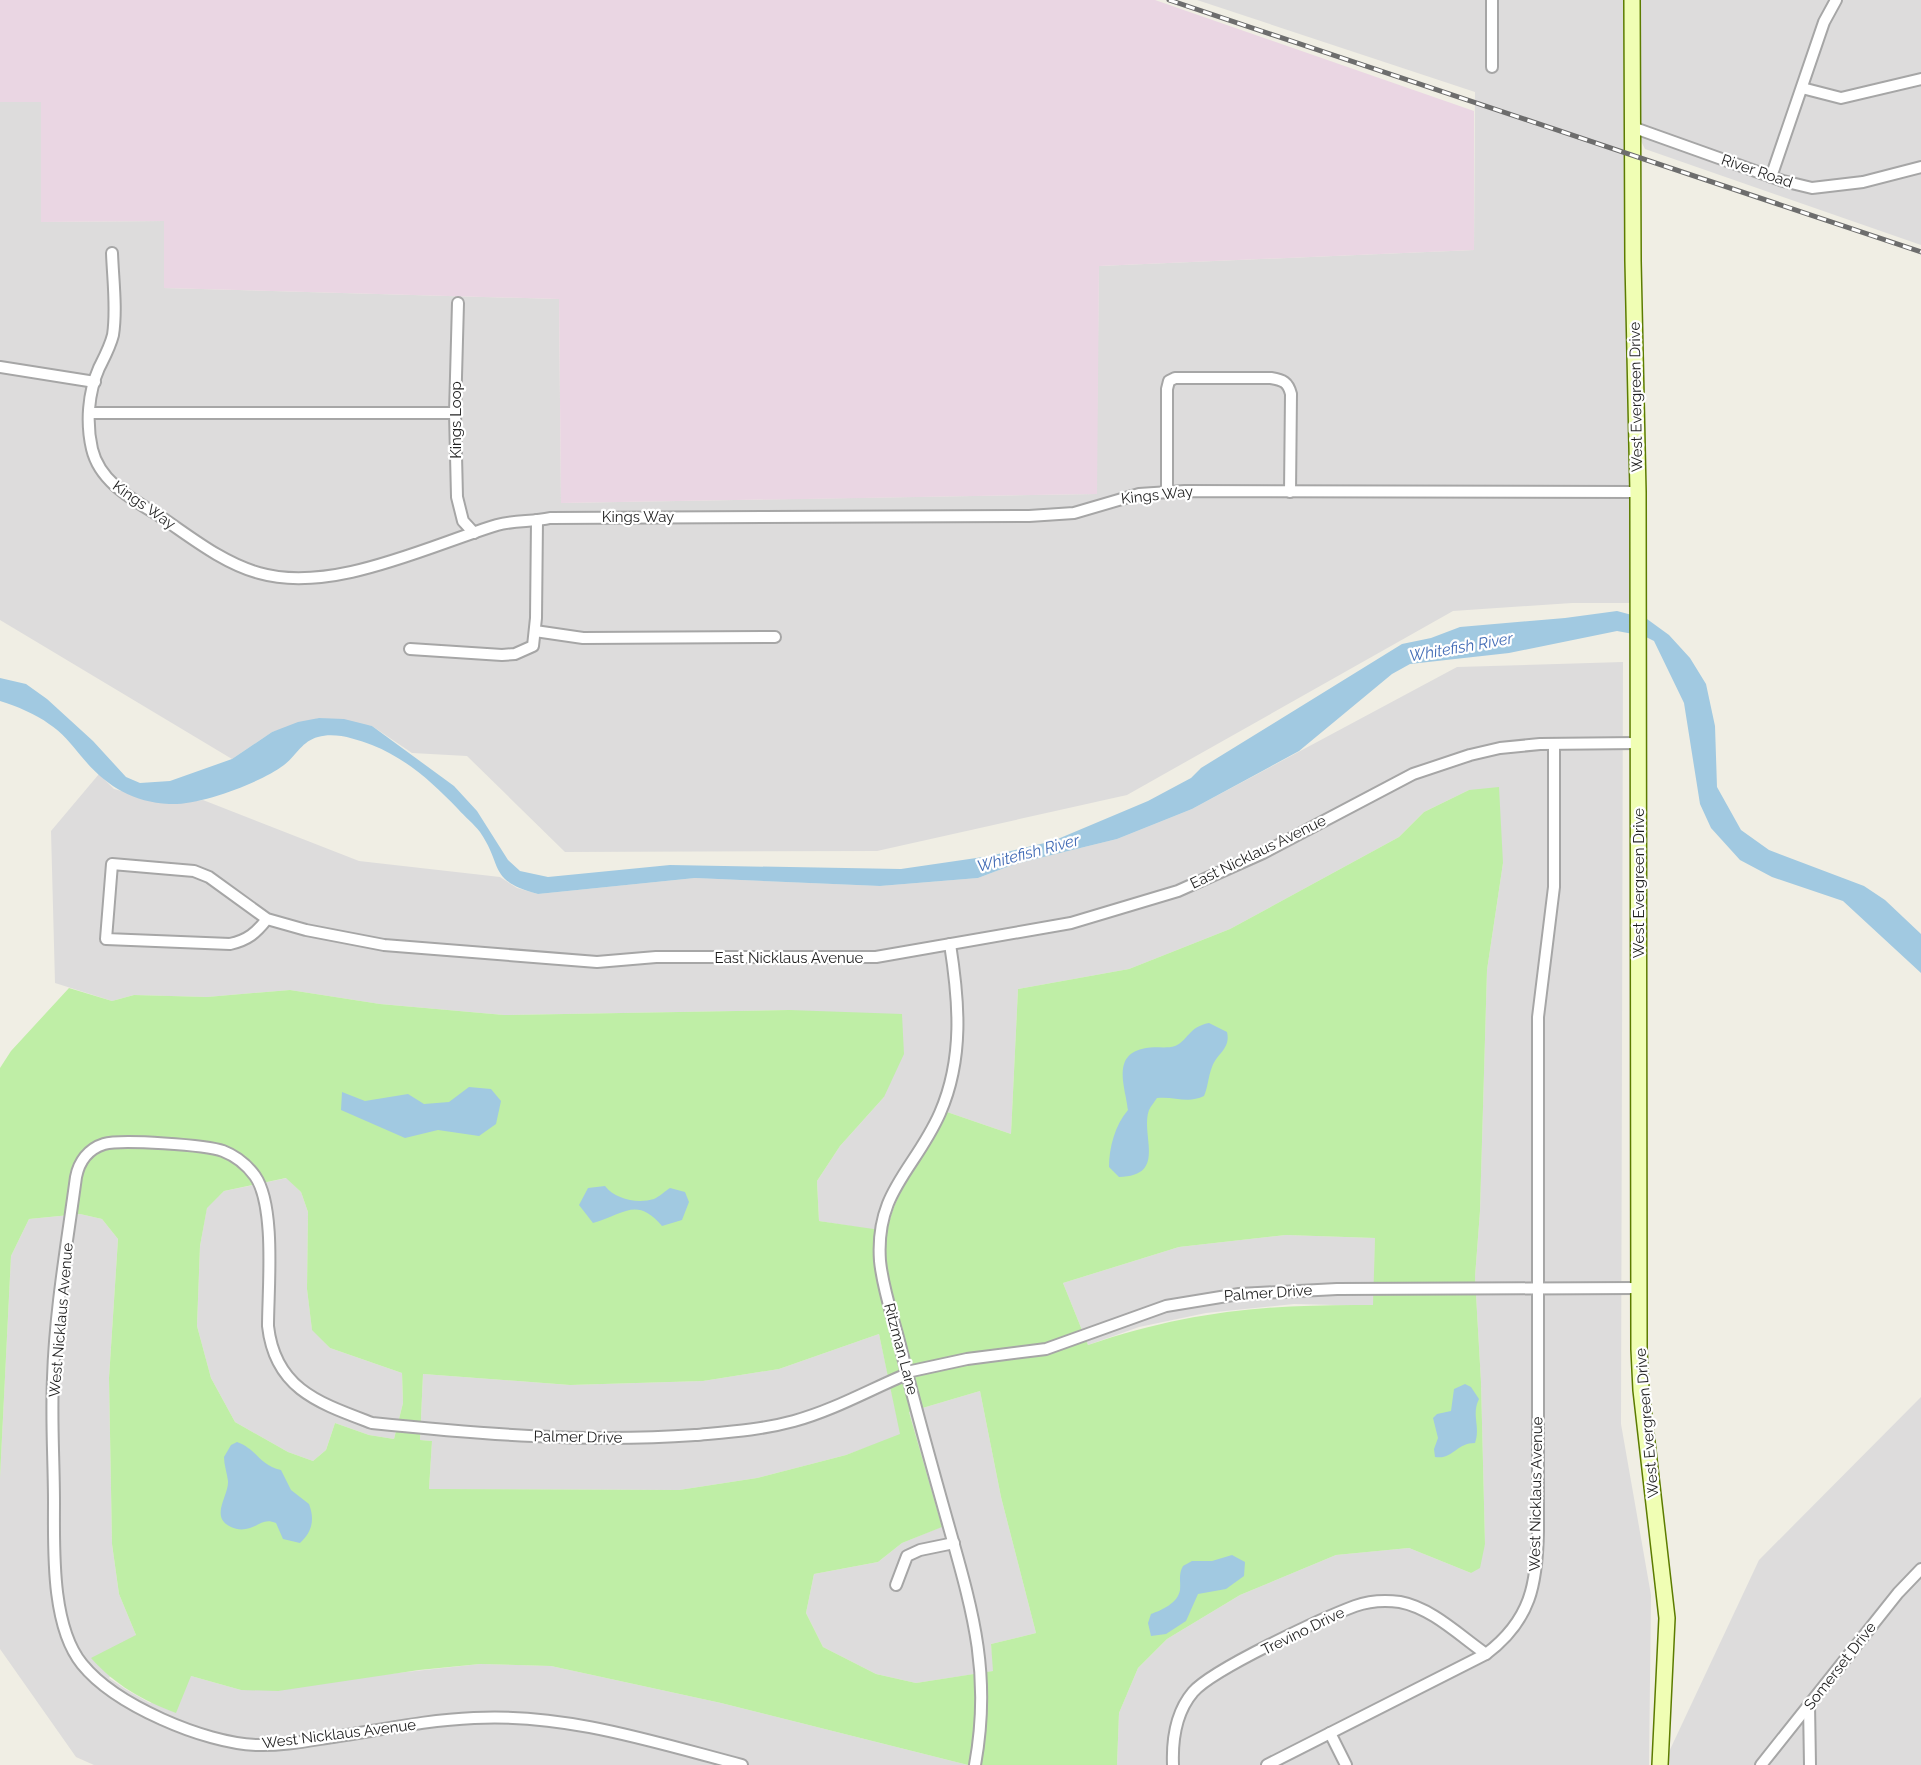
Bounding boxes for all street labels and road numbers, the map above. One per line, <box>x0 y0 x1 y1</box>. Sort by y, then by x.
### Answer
street label: River Road <box>1719 150 1795 192</box>
street label: West Evergreen Drive <box>1626 322 1646 472</box>
street label: Kings Loop <box>447 381 465 459</box>
street label: Kings Way <box>109 477 179 533</box>
street label: Kings Way <box>1120 482 1194 508</box>
street label: Kings Way <box>602 508 674 526</box>
street label: West Evergreen Drive <box>1630 808 1648 958</box>
street label: East Nicklaus Avenue <box>1187 811 1329 893</box>
street label: East Nicklaus Avenue <box>715 949 864 967</box>
street label: West Nicklaus Avenue <box>45 1242 77 1398</box>
street label: Palmer Drive <box>1223 1281 1313 1305</box>
street label: Ritzman Lane <box>880 1301 922 1397</box>
street label: West Evergreen Drive <box>1631 1347 1663 1499</box>
street label: West Nicklaus Avenue <box>1526 1416 1546 1572</box>
street label: Palmer Drive <box>534 1427 623 1447</box>
street label: Trevino Drive <box>1259 1603 1348 1659</box>
street label: Somerset Drive <box>1800 1618 1880 1714</box>
street label: West Nicklaus Avenue <box>261 1716 417 1752</box>

